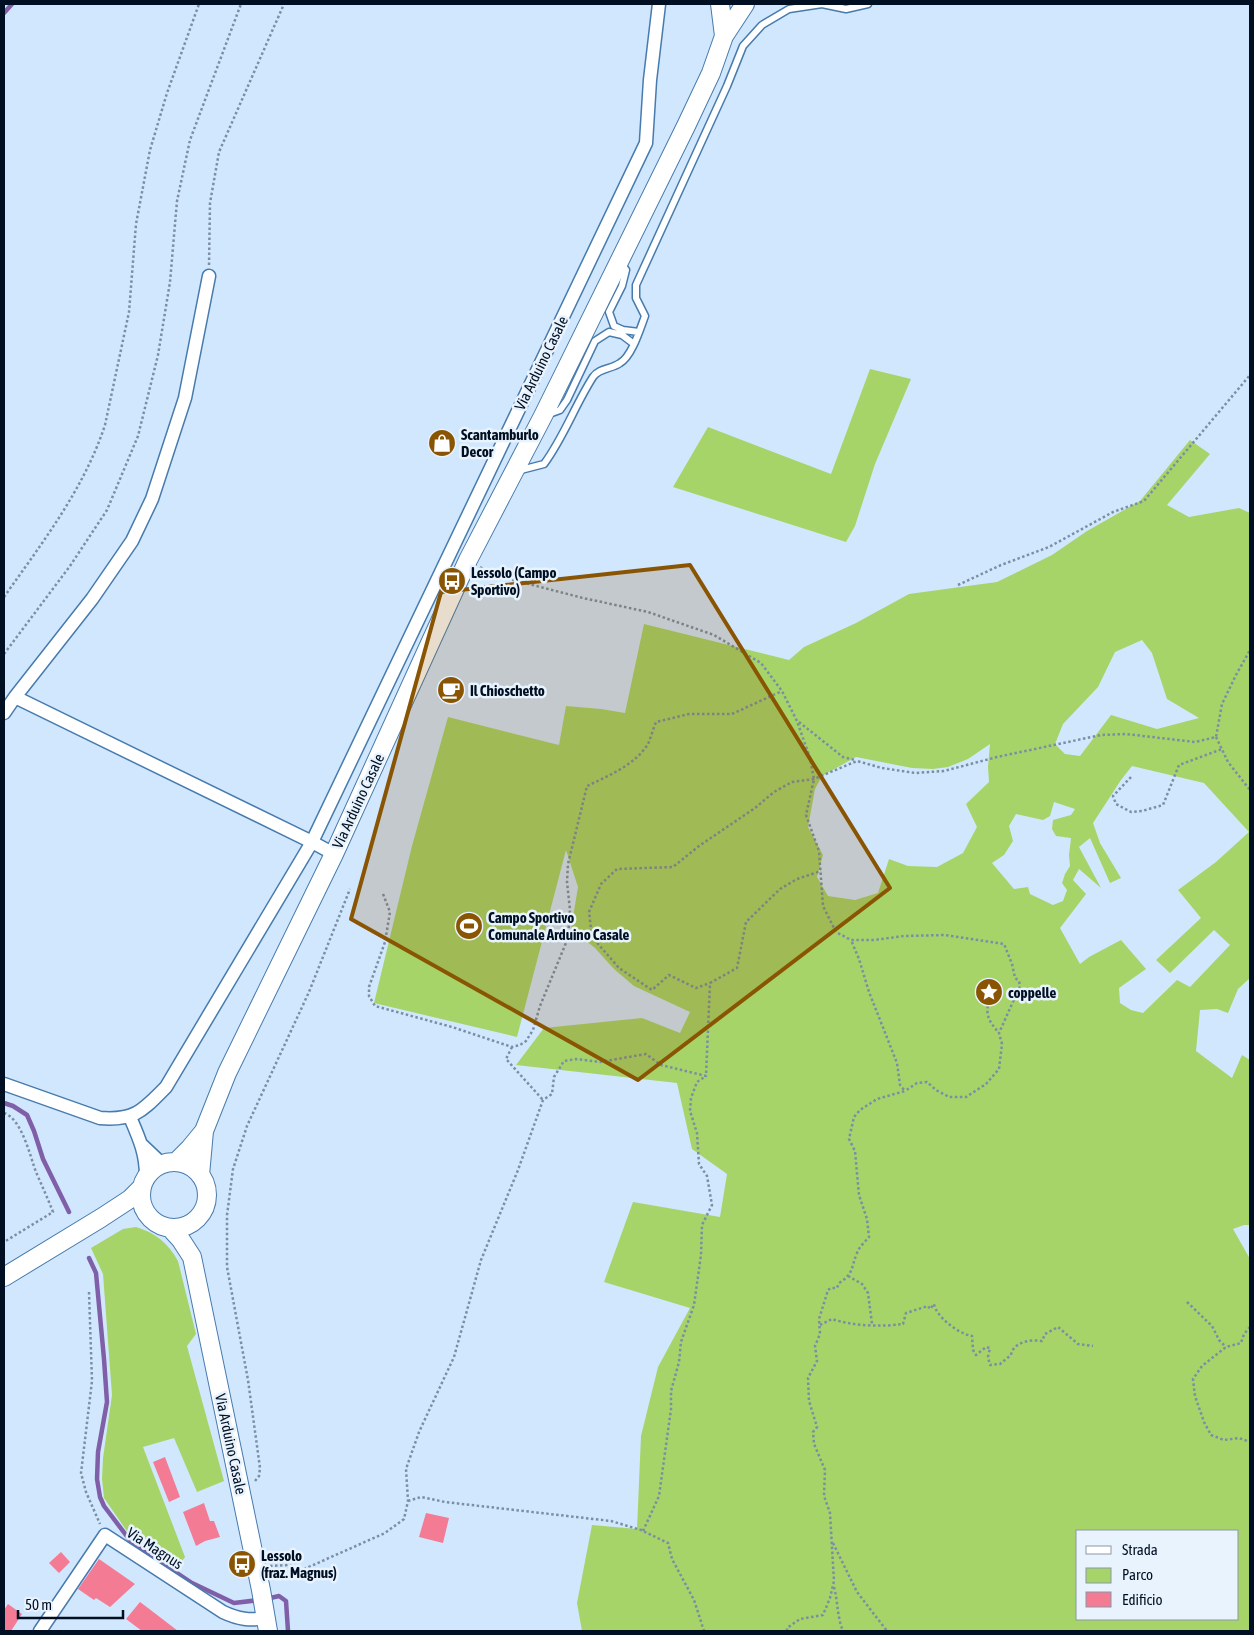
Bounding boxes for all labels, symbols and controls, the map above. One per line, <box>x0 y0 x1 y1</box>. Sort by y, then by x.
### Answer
street label: Via Arduino Casale <box>511 313 571 413</box>
place label: Scantamburlo Decor <box>461 426 539 460</box>
shop icon: Scantamburlo Decor <box>427 428 457 458</box>
place label: Lessolo (Campo Sportivo) <box>471 564 556 598</box>
bus stop icon: Lessolo (Campo Sportivo) <box>437 566 467 596</box>
cafe icon: Il Chioschetto <box>436 675 466 705</box>
place label: Il Chioschetto <box>470 682 545 699</box>
street label: Via Arduino Casale <box>329 751 387 851</box>
place label: Campo Sportivo Comunale Arduino Casale <box>488 909 630 943</box>
sports icon: Campo Sportivo Comunale Arduino Casale <box>454 911 484 941</box>
place icon: coppelle <box>974 977 1004 1007</box>
place label: coppelle <box>1008 984 1056 1001</box>
street label: Via Arduino Casale <box>212 1392 250 1496</box>
street label: Via Magnus <box>124 1524 186 1572</box>
legend <box>1076 1530 1239 1620</box>
text: Strada <box>1122 1541 1158 1558</box>
place label: Lessolo (fraz. Magnus) <box>261 1547 337 1581</box>
bus stop icon: Lessolo (fraz. Magnus) <box>227 1549 257 1579</box>
text: Parco <box>1122 1566 1153 1583</box>
scale bar <box>18 1588 122 1620</box>
text: Edificio <box>1122 1591 1163 1608</box>
text: 50 m <box>25 1596 52 1613</box>

